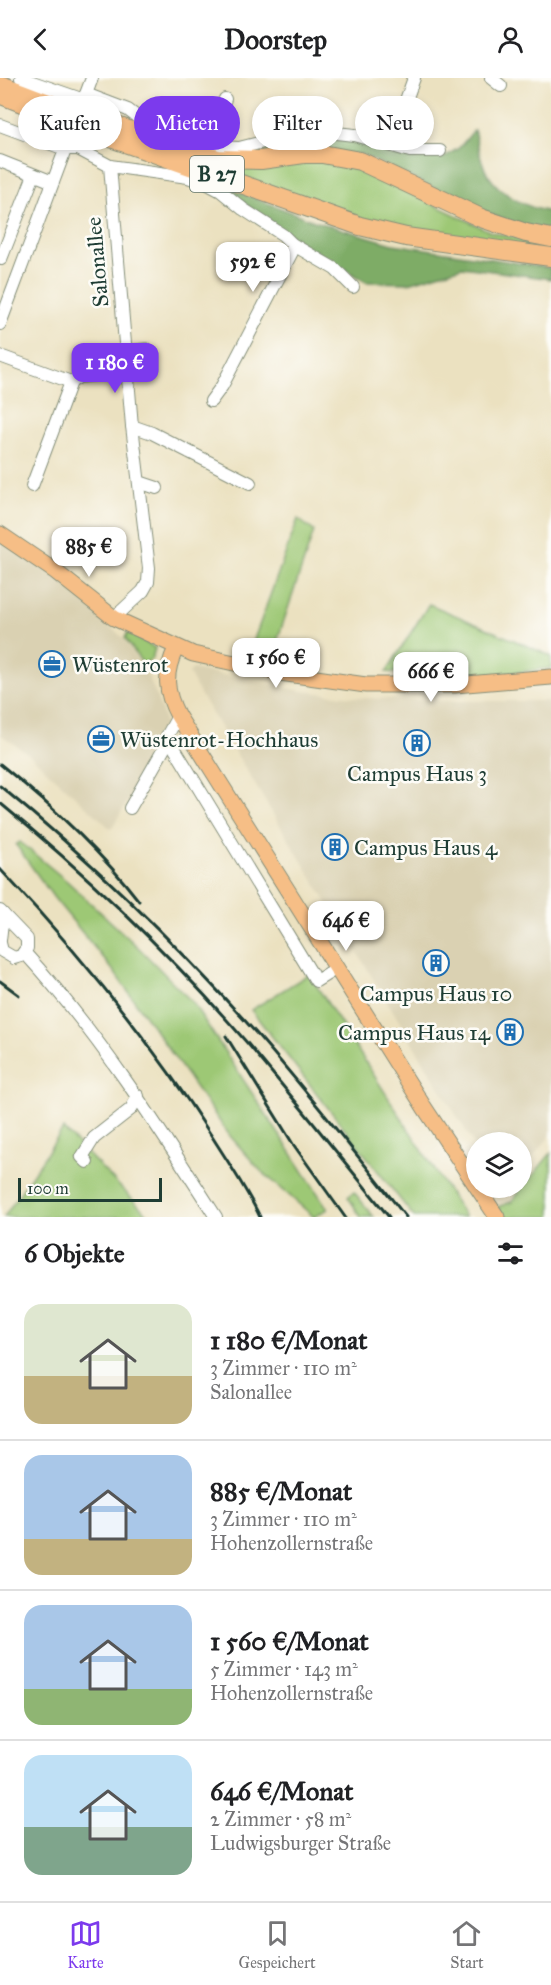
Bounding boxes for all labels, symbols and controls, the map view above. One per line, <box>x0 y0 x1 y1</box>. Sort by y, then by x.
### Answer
icon: back <box>24 23 57 56</box>
text: Doorstep <box>224 23 327 56</box>
icon: person <box>494 23 527 56</box>
chip: Kaufen <box>18 96 122 150</box>
chip: Mieten <box>134 96 240 150</box>
chip: Filter <box>252 96 343 150</box>
chip: Neu <box>355 96 434 150</box>
road number: B 27 <box>190 156 244 192</box>
street label: Salonallee <box>80 216 114 308</box>
pin: 592 € <box>211 242 295 293</box>
text: 592 € <box>230 249 276 273</box>
pin: 1 180 € <box>60 343 170 394</box>
text: 1 180 € <box>86 350 144 374</box>
pin: 885 € <box>47 527 131 578</box>
text: 885 € <box>65 534 113 558</box>
pin: 1 560 € <box>221 638 331 689</box>
text: 1 560 € <box>246 645 306 669</box>
office icon: Wüstenrot <box>37 649 67 679</box>
place label: Wüstenrot <box>72 651 169 678</box>
pin: 666 € <box>389 652 473 703</box>
text: 666 € <box>407 659 455 683</box>
office icon: Wüstenrot-Hochhaus <box>86 724 116 754</box>
place label: Wüstenrot-Hochhaus <box>120 726 318 753</box>
building icon: Campus Haus 3 <box>402 728 432 758</box>
place label: Campus Haus 3 <box>347 760 487 787</box>
building icon: Campus Haus 4 <box>320 832 350 862</box>
place label: Campus Haus 4 <box>354 834 498 861</box>
pin: 646 € <box>304 901 388 952</box>
text: 646 € <box>322 908 370 932</box>
building icon: Campus Haus 10 <box>421 948 451 978</box>
place label: Campus Haus 10 <box>360 980 512 1007</box>
building icon: Campus Haus 14 <box>495 1017 525 1047</box>
place label: Campus Haus 14 <box>338 1019 491 1046</box>
map controls <box>466 1132 532 1198</box>
button: layers <box>466 1132 532 1198</box>
scale bar <box>18 1175 162 1202</box>
text: 100 m <box>27 1179 69 1198</box>
text: 6 Objekte <box>24 1237 124 1269</box>
icon: filters <box>494 1237 527 1270</box>
text: 1 180 €/Monat <box>210 1324 368 1356</box>
icon: home <box>72 1328 144 1400</box>
text: 3 Zimmer · 110 m² <box>210 1356 357 1380</box>
text: Salonallee <box>210 1380 292 1404</box>
text: 885 €/Monat <box>210 1475 352 1507</box>
icon: home <box>72 1479 144 1551</box>
text: 3 Zimmer · 110 m² <box>210 1507 357 1531</box>
text: Hohenzollernstraße <box>210 1531 373 1555</box>
text: 1 560 €/Monat <box>210 1625 369 1657</box>
icon: home <box>72 1629 144 1701</box>
text: 5 Zimmer · 143 m² <box>210 1657 358 1681</box>
text: Hohenzollernstraße <box>210 1681 373 1705</box>
text: 646 €/Monat <box>210 1775 354 1807</box>
icon: home <box>72 1779 144 1851</box>
text: 2 Zimmer · 58 m² <box>210 1807 351 1831</box>
text: Ludwigsburger Straße <box>210 1831 391 1855</box>
tab: Karte <box>67 1917 104 1972</box>
tab: Gespeichert <box>238 1917 316 1972</box>
tab: Start <box>450 1917 484 1972</box>

